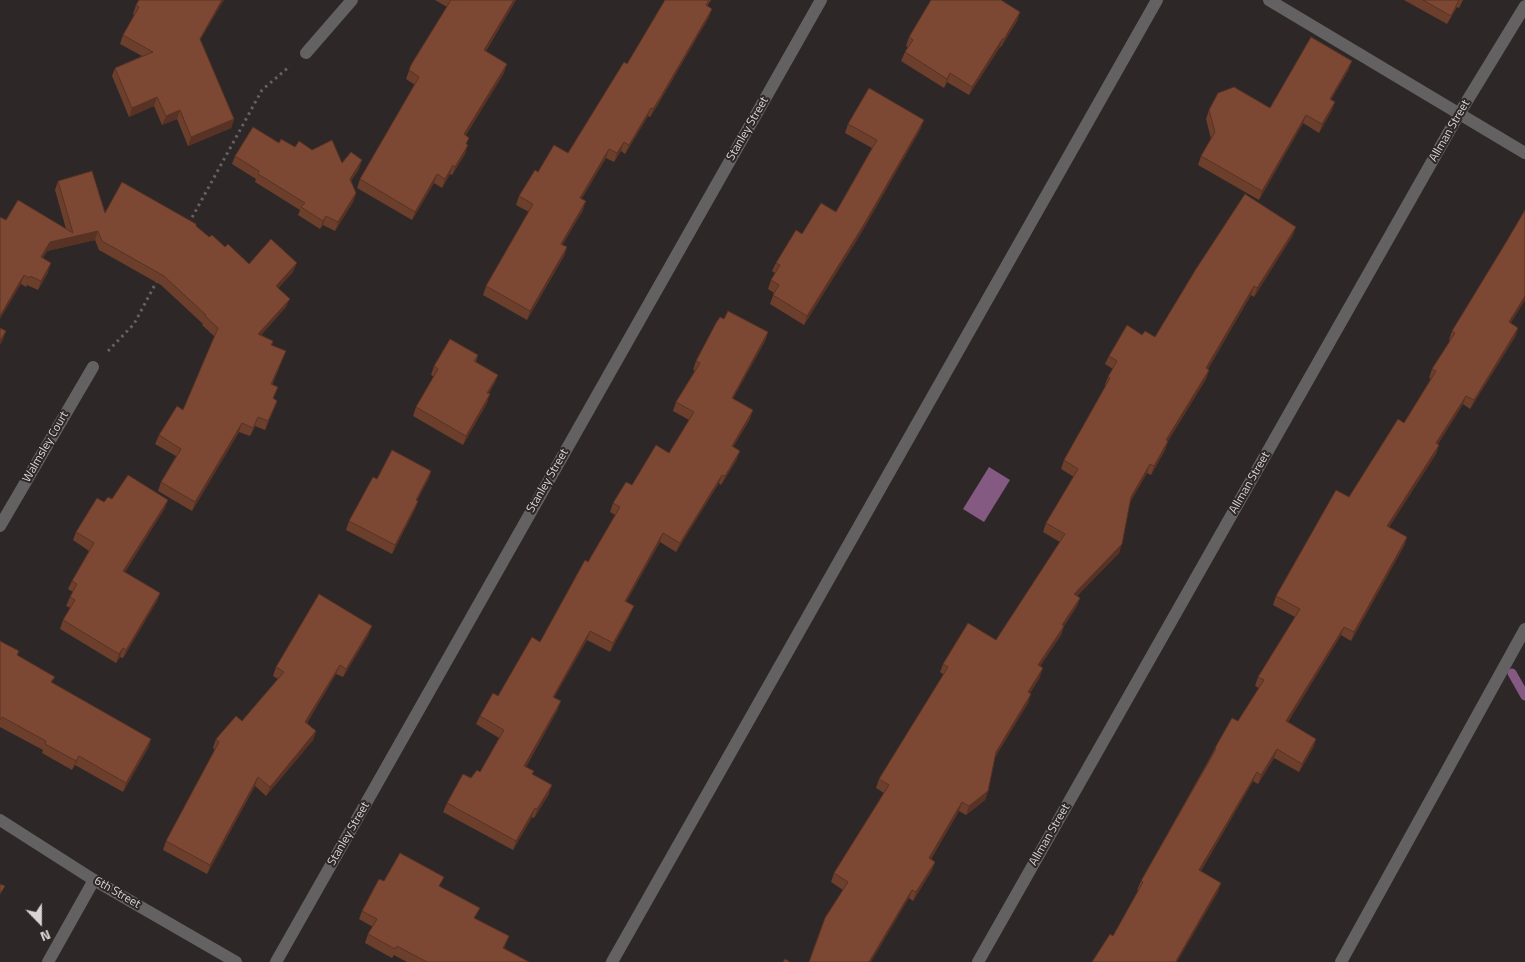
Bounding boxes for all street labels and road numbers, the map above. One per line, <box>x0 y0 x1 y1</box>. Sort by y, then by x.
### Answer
street label: Stanley Street <box>724 95 772 163</box>
street label: Allman Street <box>1427 98 1473 164</box>
street label: Walmsley Court <box>20 409 72 485</box>
street label: Stanley Street <box>524 447 572 515</box>
street label: Allman Street <box>1227 450 1273 516</box>
street label: Stanley Street <box>325 800 373 868</box>
street label: Allman Street <box>1027 802 1073 868</box>
street label: 6th Street <box>91 874 143 912</box>

